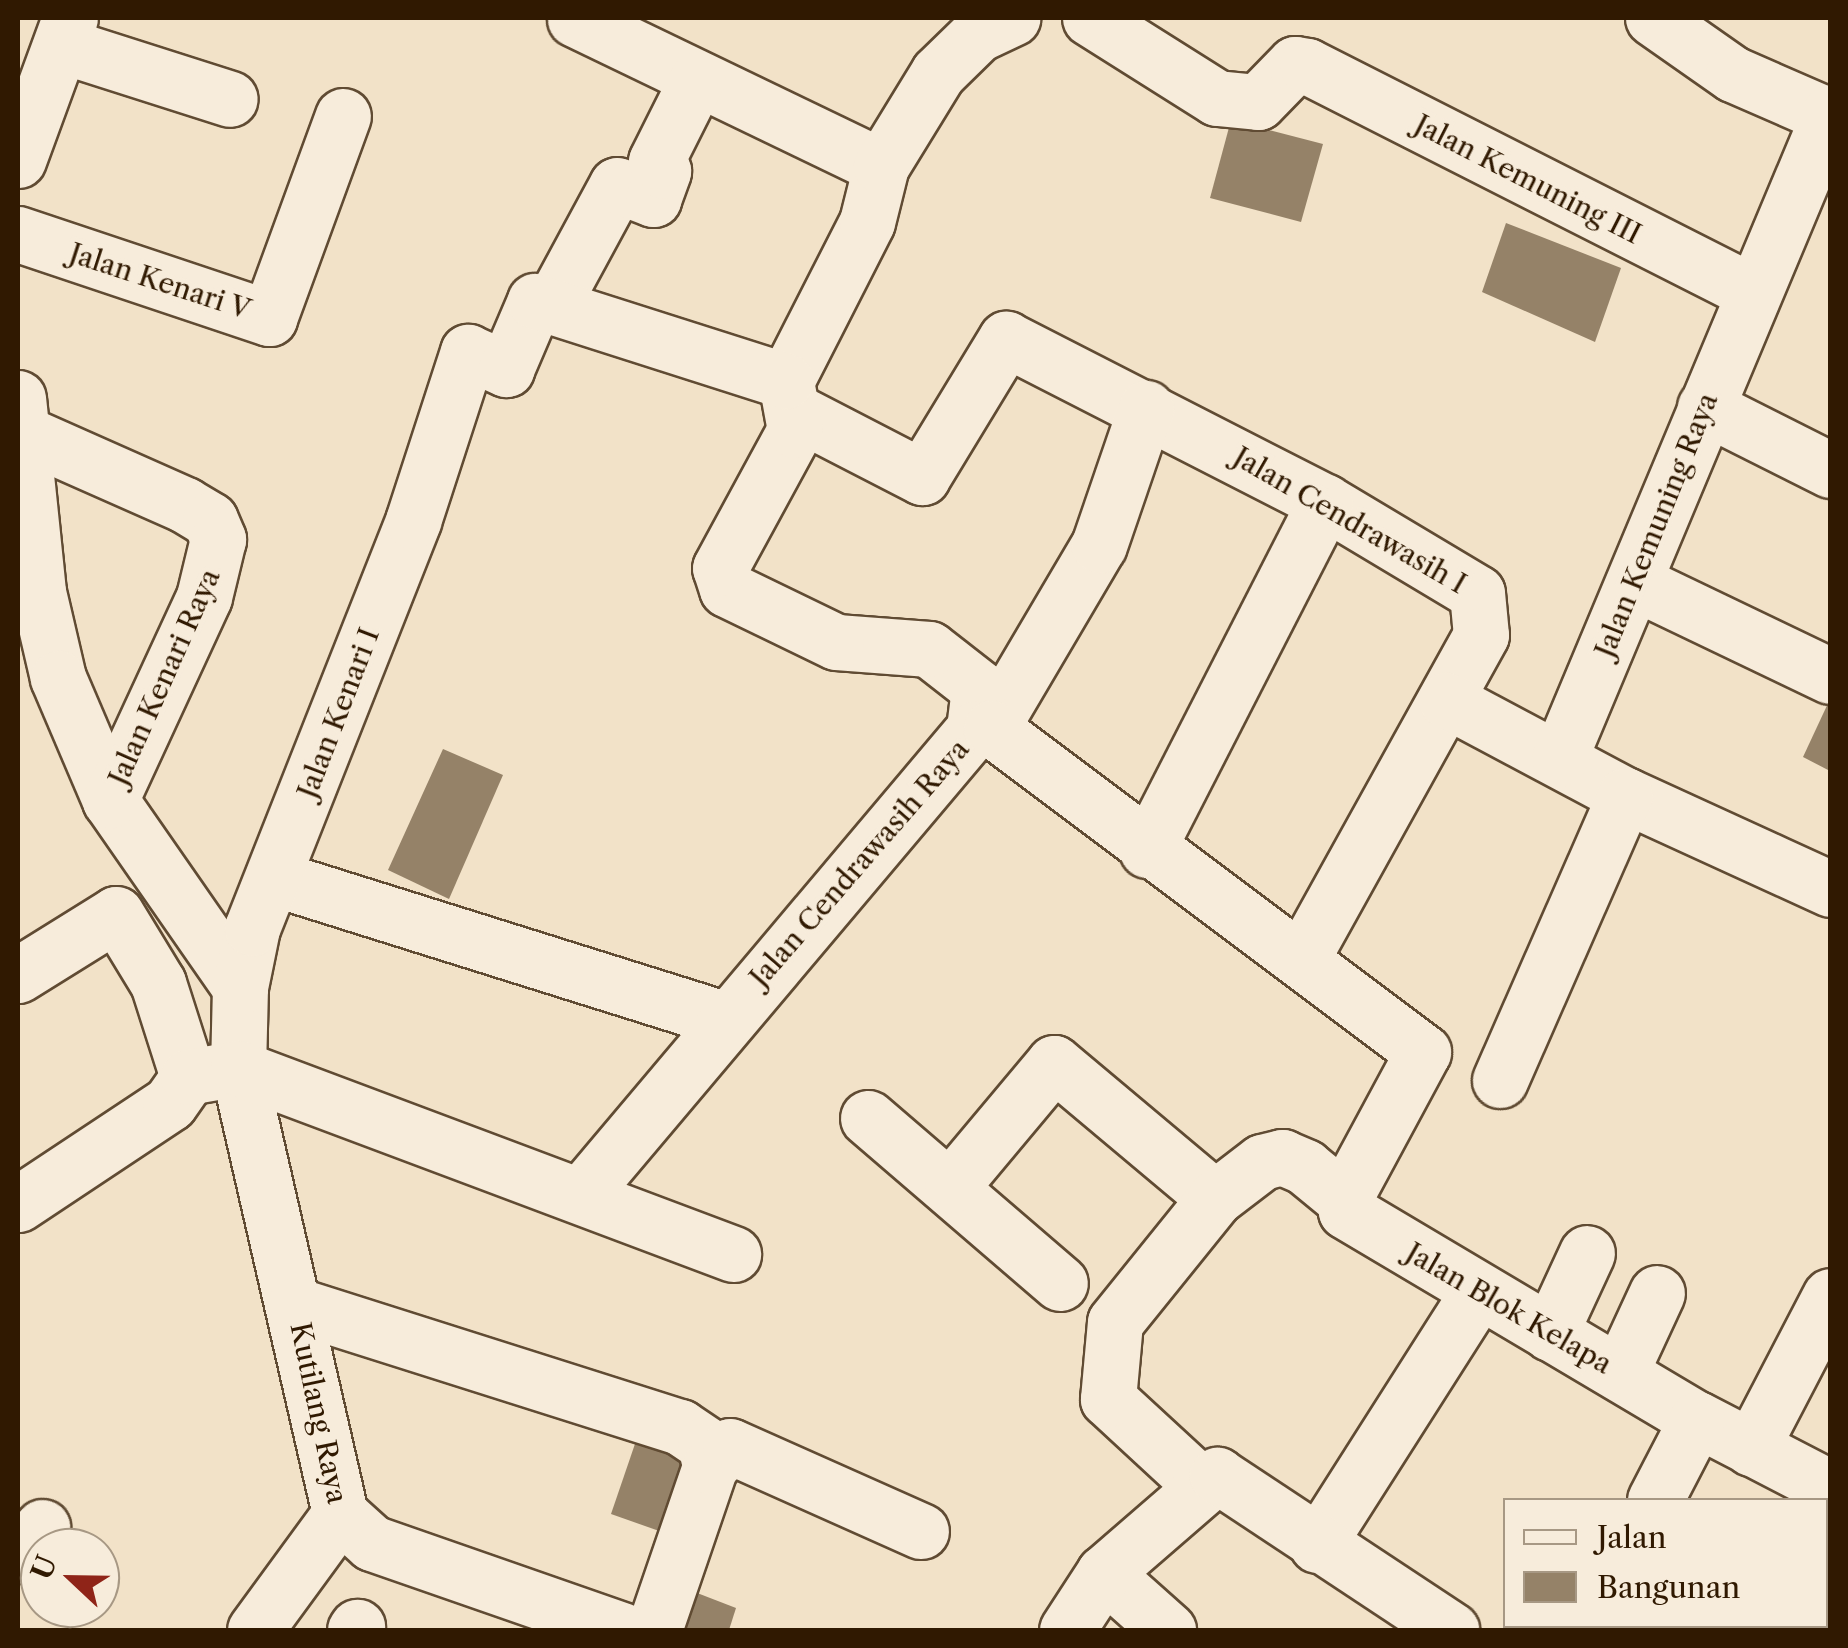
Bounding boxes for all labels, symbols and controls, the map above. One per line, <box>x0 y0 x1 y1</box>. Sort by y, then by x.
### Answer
street label: Jalan Kemuning III <box>1409 107 1647 251</box>
street label: Jalan Kenari V <box>65 236 255 326</box>
street label: Jalan Kemuning Raya <box>1588 388 1724 662</box>
street label: Jalan Cendrawasih I <box>1228 440 1472 600</box>
street label: Jalan Kenari Raya <box>101 564 227 790</box>
street label: Jalan Kenari I <box>290 623 386 803</box>
street label: Jalan Cendrawasih Raya <box>742 732 976 994</box>
street label: Jalan Blok Kelapa <box>1400 1235 1618 1381</box>
street label: Kutilang Raya <box>283 1319 355 1507</box>
legend <box>1503 1498 1828 1628</box>
text: Jalan <box>1597 1519 1667 1556</box>
north arrow <box>20 1528 120 1628</box>
text: U <box>24 1551 64 1584</box>
text: Bangunan <box>1597 1569 1740 1606</box>

